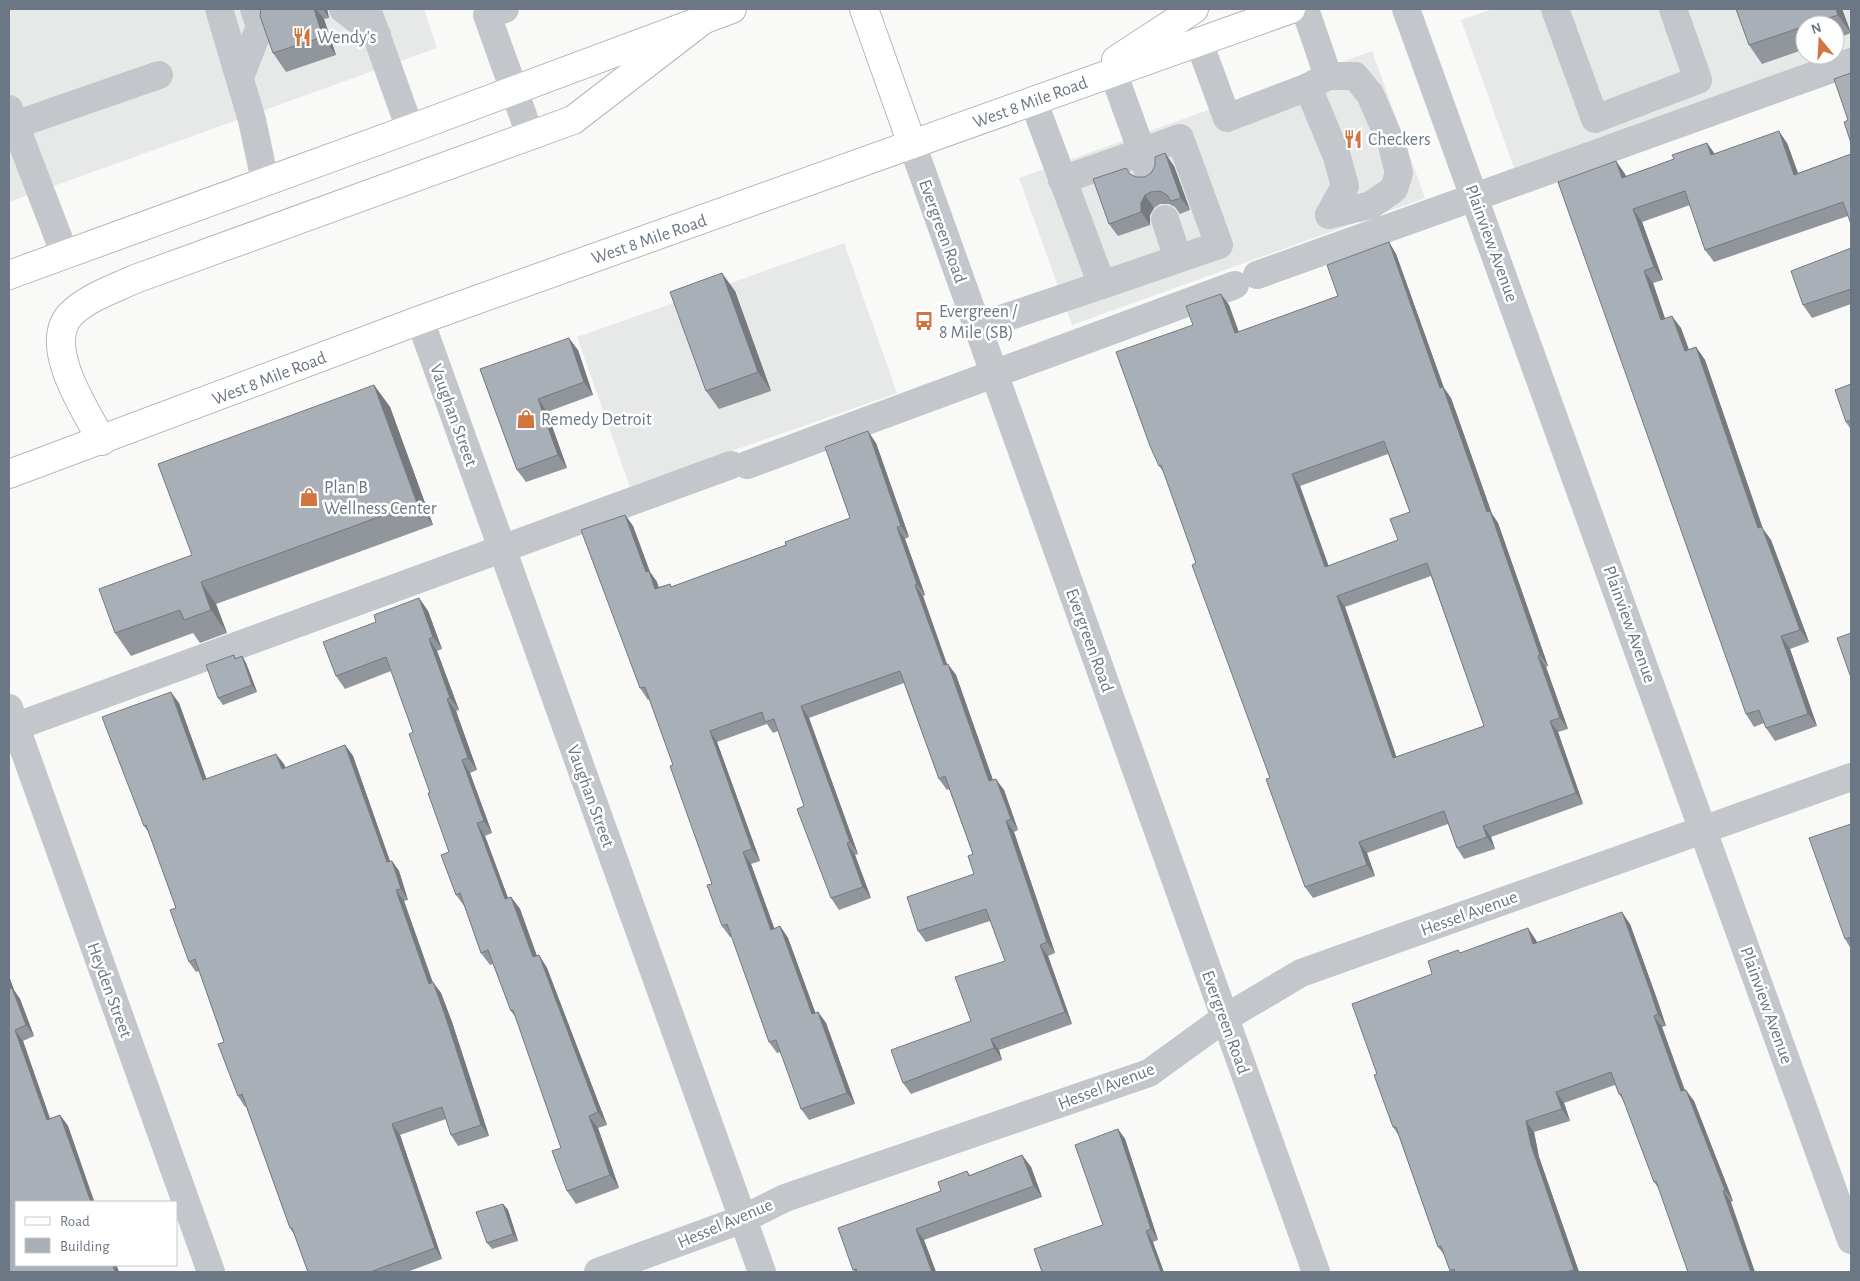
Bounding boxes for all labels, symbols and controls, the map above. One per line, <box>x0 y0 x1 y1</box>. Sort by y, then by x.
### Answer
north arrow <box>1795 15 1845 65</box>
text: N <box>1809 20 1823 37</box>
restaurant icon: Wendy's <box>291 26 313 48</box>
place label: Wendy's <box>317 29 377 47</box>
street label: West 8 Mile Road <box>971 74 1090 132</box>
restaurant icon: Checkers <box>1342 128 1364 150</box>
place label: Checkers <box>1368 131 1431 149</box>
street label: Evergreen Road <box>915 177 969 286</box>
street label: Plainview Avenue <box>1462 182 1521 304</box>
street label: West 8 Mile Road <box>589 212 709 268</box>
place label: Evergreen / 8 Mile (SB) <box>939 303 1018 342</box>
bus stop icon: Evergreen / 8 Mile (SB) <box>913 310 935 332</box>
street label: West 8 Mile Road <box>210 349 329 409</box>
street label: Vaughan Street <box>426 362 480 469</box>
shop icon: Remedy Detroit <box>515 408 537 430</box>
place label: Remedy Detroit <box>541 411 652 429</box>
place label: Plan B Wellness Center <box>324 479 437 518</box>
shop icon: Plan B Wellness Center <box>298 486 320 508</box>
street label: Plainview Avenue <box>1600 563 1659 685</box>
street label: Evergreen Road <box>1062 586 1116 695</box>
street label: Vaughan Street <box>563 743 617 850</box>
street label: Hessel Avenue <box>1418 888 1520 940</box>
street label: Heyden Street <box>84 940 135 1041</box>
street label: Plainview Avenue <box>1737 944 1796 1066</box>
street label: Evergreen Road <box>1198 968 1252 1077</box>
street label: Hessel Avenue <box>1056 1060 1157 1114</box>
street label: Hessel Avenue <box>675 1196 776 1252</box>
legend <box>15 1201 178 1266</box>
text: Road <box>60 1214 90 1229</box>
text: Building <box>60 1239 110 1254</box>

